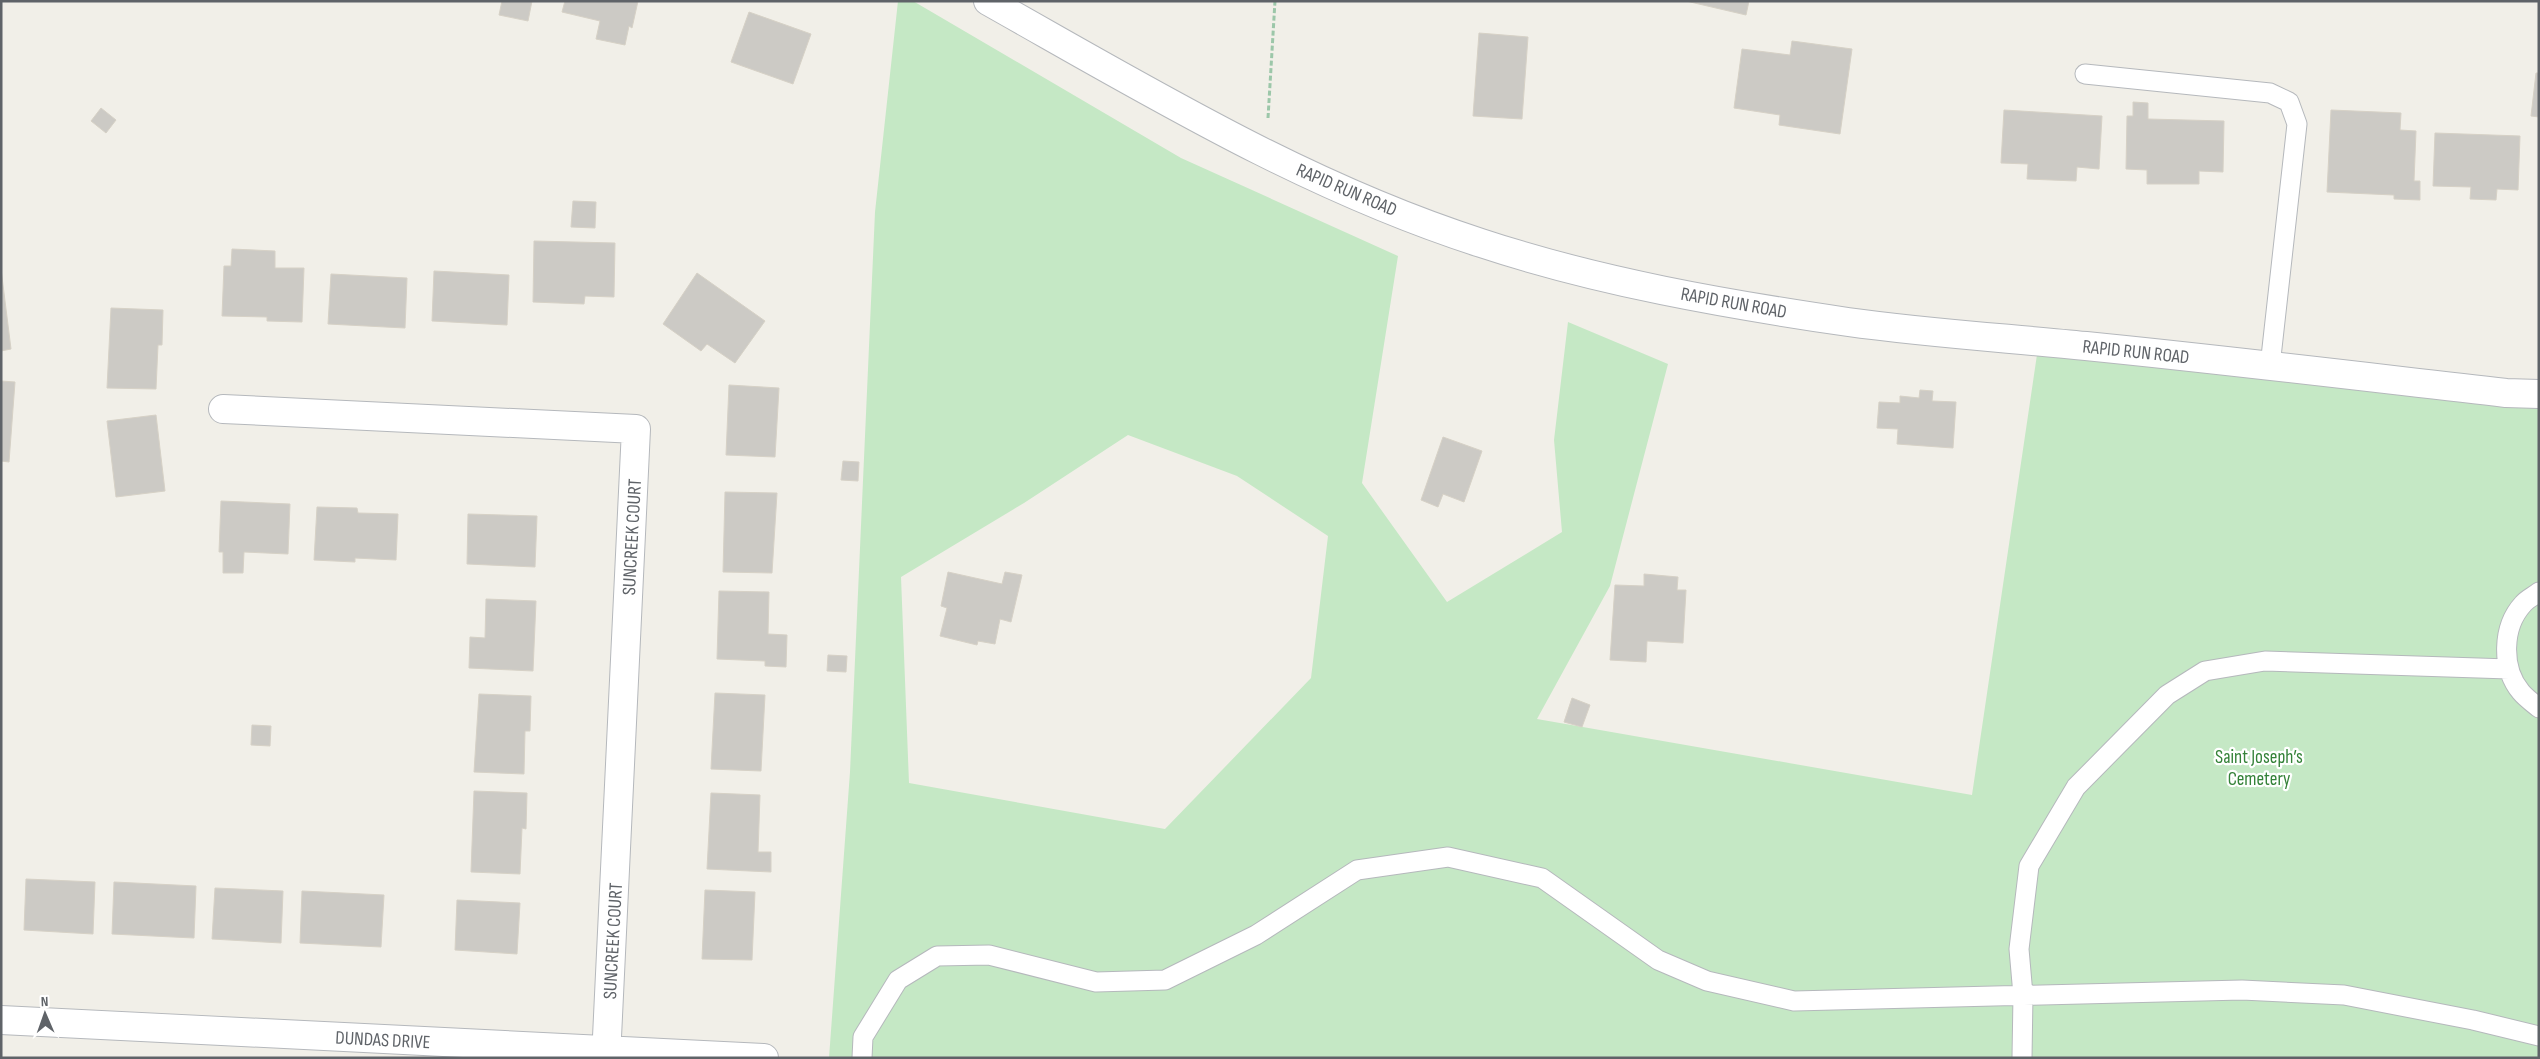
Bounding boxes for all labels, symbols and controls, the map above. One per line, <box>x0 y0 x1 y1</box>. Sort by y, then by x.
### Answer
street label: RAPID RUN ROAD <box>1293 159 1400 222</box>
street label: RAPID RUN ROAD <box>1679 283 1789 324</box>
street label: RAPID RUN ROAD <box>2081 335 2190 370</box>
street label: SUNCREEK COURT <box>618 478 647 596</box>
park label: Saint Joseph’s Cemetery <box>2215 746 2303 791</box>
street label: SUNCREEK COURT <box>599 882 628 1000</box>
north arrow <box>20 989 70 1039</box>
text: N <box>41 993 49 1010</box>
street label: DUNDAS DRIVE <box>335 1027 431 1054</box>

